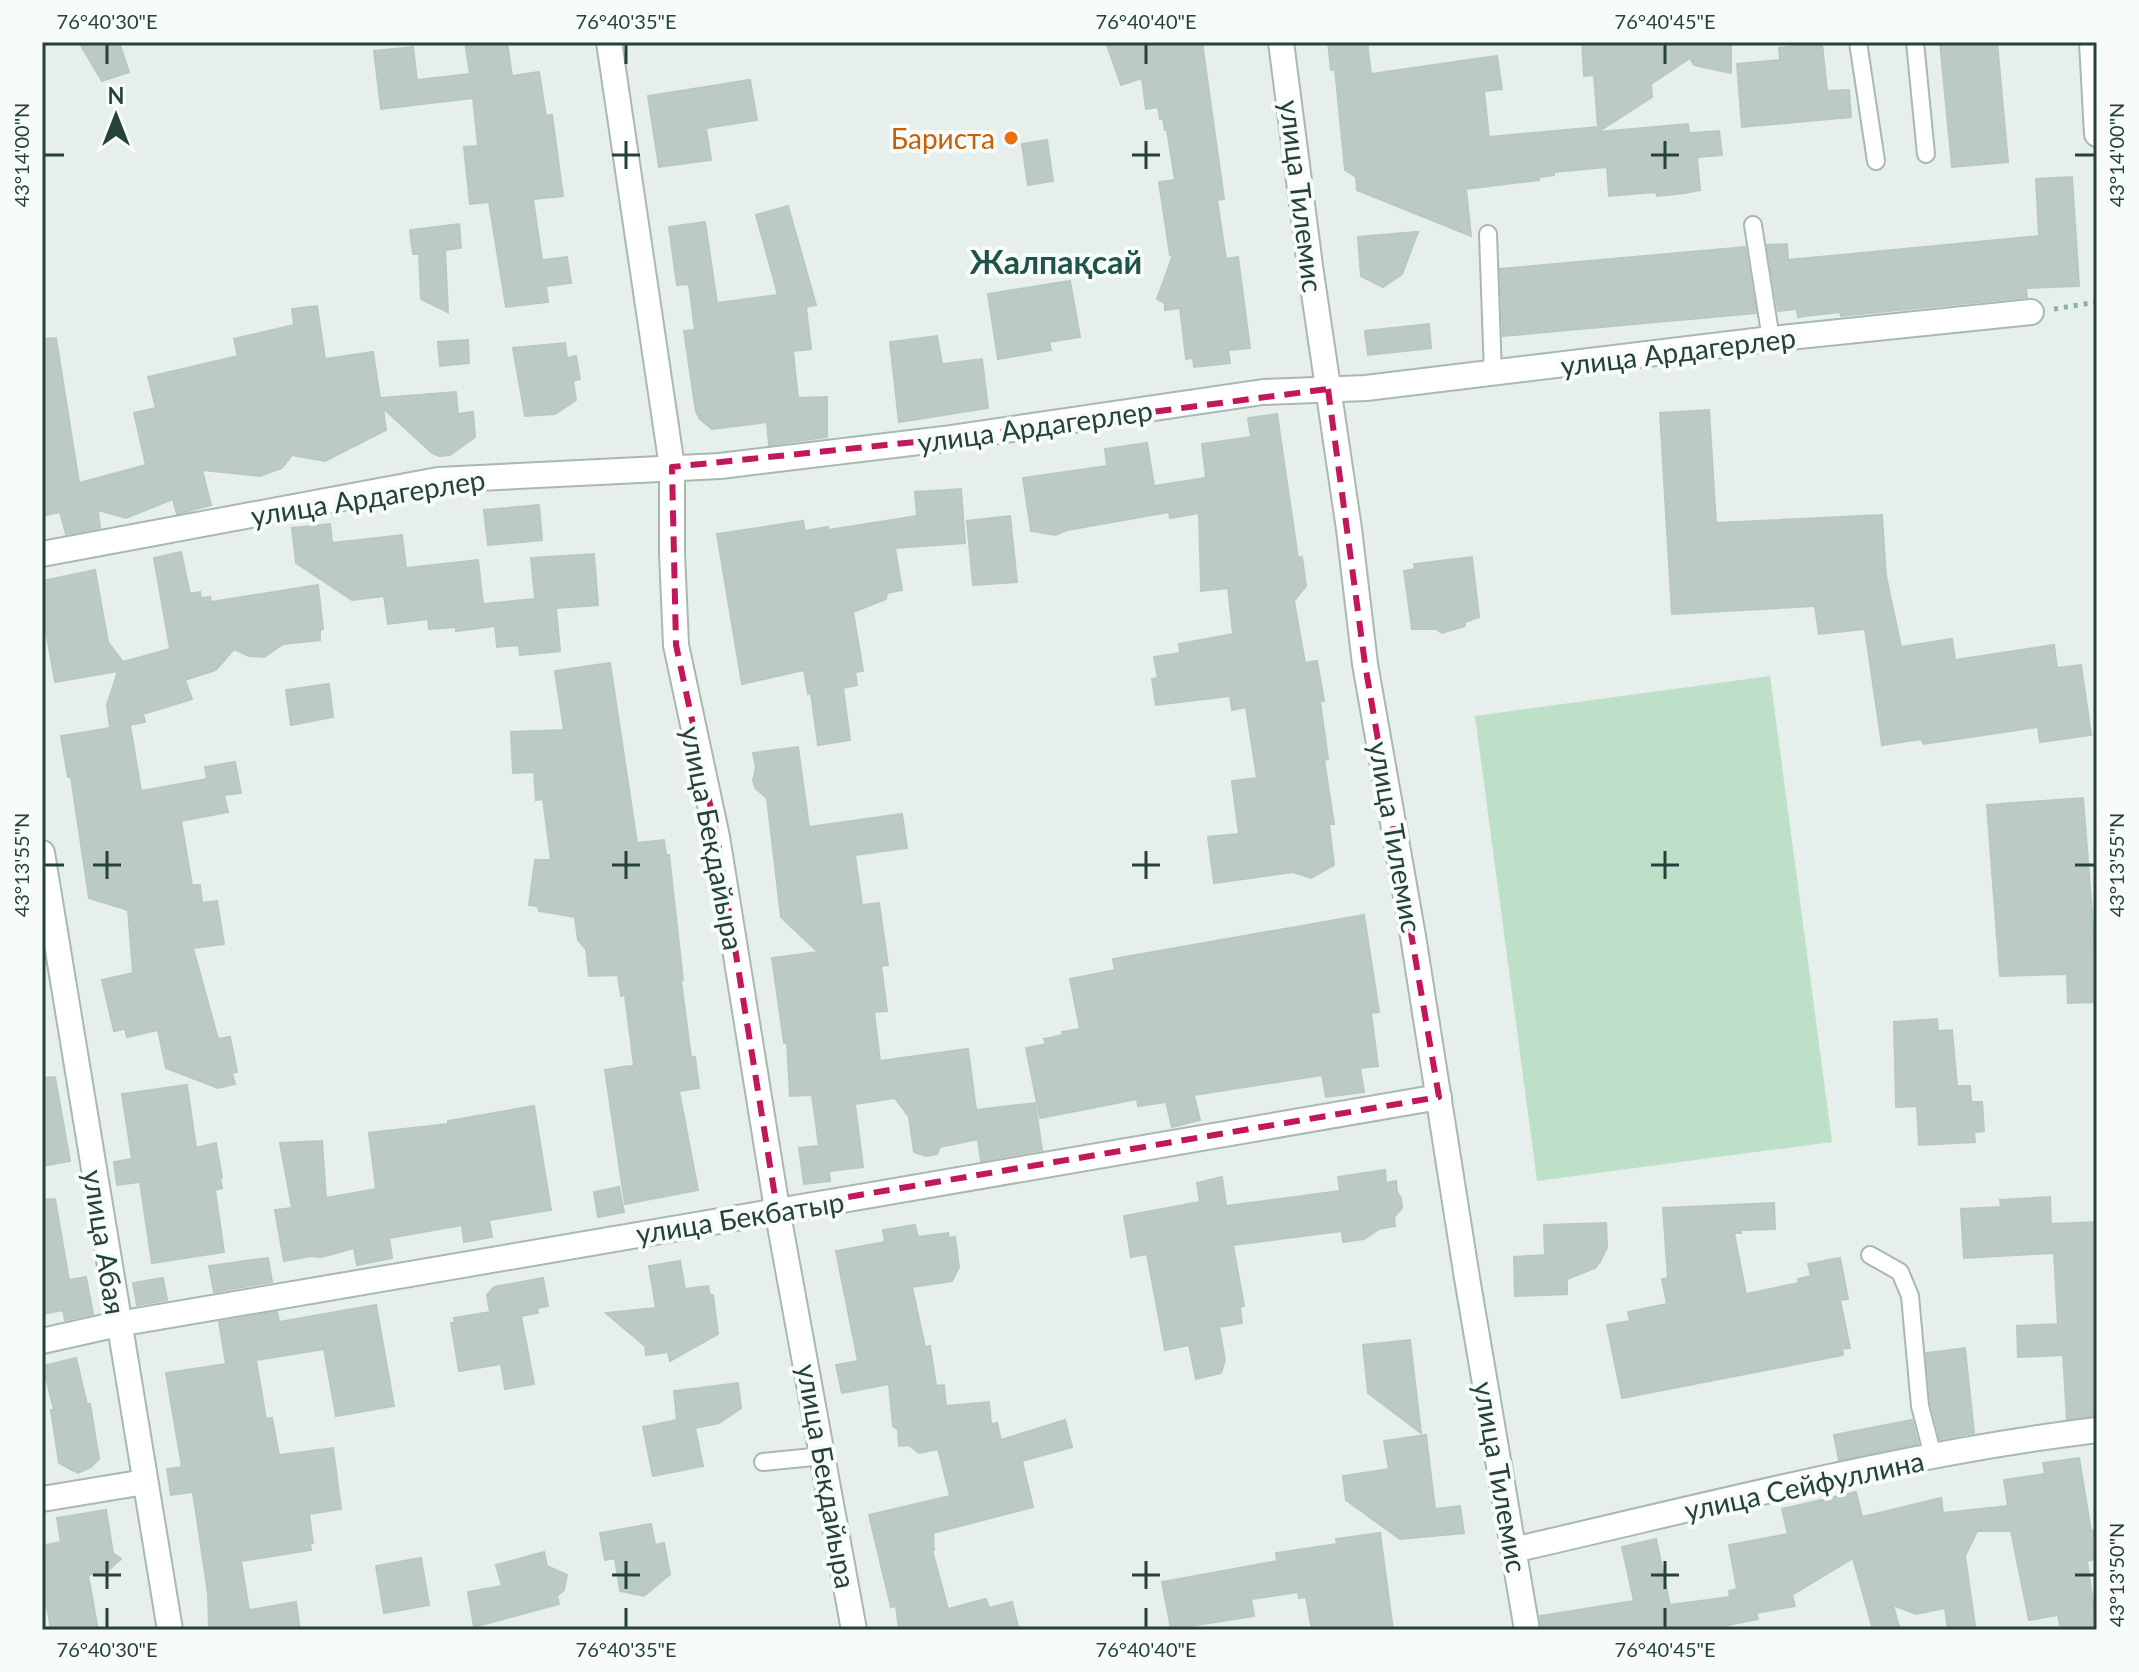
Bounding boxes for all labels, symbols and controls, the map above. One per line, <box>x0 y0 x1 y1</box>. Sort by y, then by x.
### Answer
text: 76°40'30"E <box>57 9 157 33</box>
text: 76°40'35"E <box>576 9 676 33</box>
text: 76°40'40"E <box>1096 9 1196 33</box>
text: 76°40'45"E <box>1615 9 1715 33</box>
north arrow <box>76 76 156 156</box>
text: N <box>108 82 124 109</box>
street label: улица Тилемис <box>1273 98 1331 294</box>
text: 43°14'00"N <box>9 103 33 207</box>
text: 43°14'00"N <box>2104 103 2128 207</box>
place label: Бариста <box>891 121 995 155</box>
marker: Бариста <box>1002 129 1020 147</box>
district label: Жалпақсай <box>970 242 1142 281</box>
street label: улица Ардагерлер <box>1558 320 1798 382</box>
street label: улица Ардагерлер <box>915 393 1155 459</box>
street label: улица Ардагерлер <box>248 462 488 532</box>
street label: улица Бекдайыра <box>675 723 751 953</box>
street label: улица Тилемис <box>1362 739 1430 935</box>
text: 43°13'55"N <box>9 813 33 917</box>
text: 43°13'55"N <box>2104 813 2128 917</box>
street label: улица Абая <box>77 1167 133 1317</box>
street label: улица Бекбатыр <box>634 1184 846 1250</box>
street label: улица Бекдайыра <box>791 1361 863 1591</box>
street label: улица Тилемис <box>1467 1379 1535 1575</box>
street label: улица Сейфуллина <box>1681 1443 1927 1527</box>
text: 43°13'50"N <box>2104 1523 2128 1627</box>
text: 76°40'30"E <box>57 1637 157 1661</box>
text: 76°40'35"E <box>576 1637 676 1661</box>
text: 76°40'40"E <box>1096 1637 1196 1661</box>
text: 76°40'45"E <box>1615 1637 1715 1661</box>

